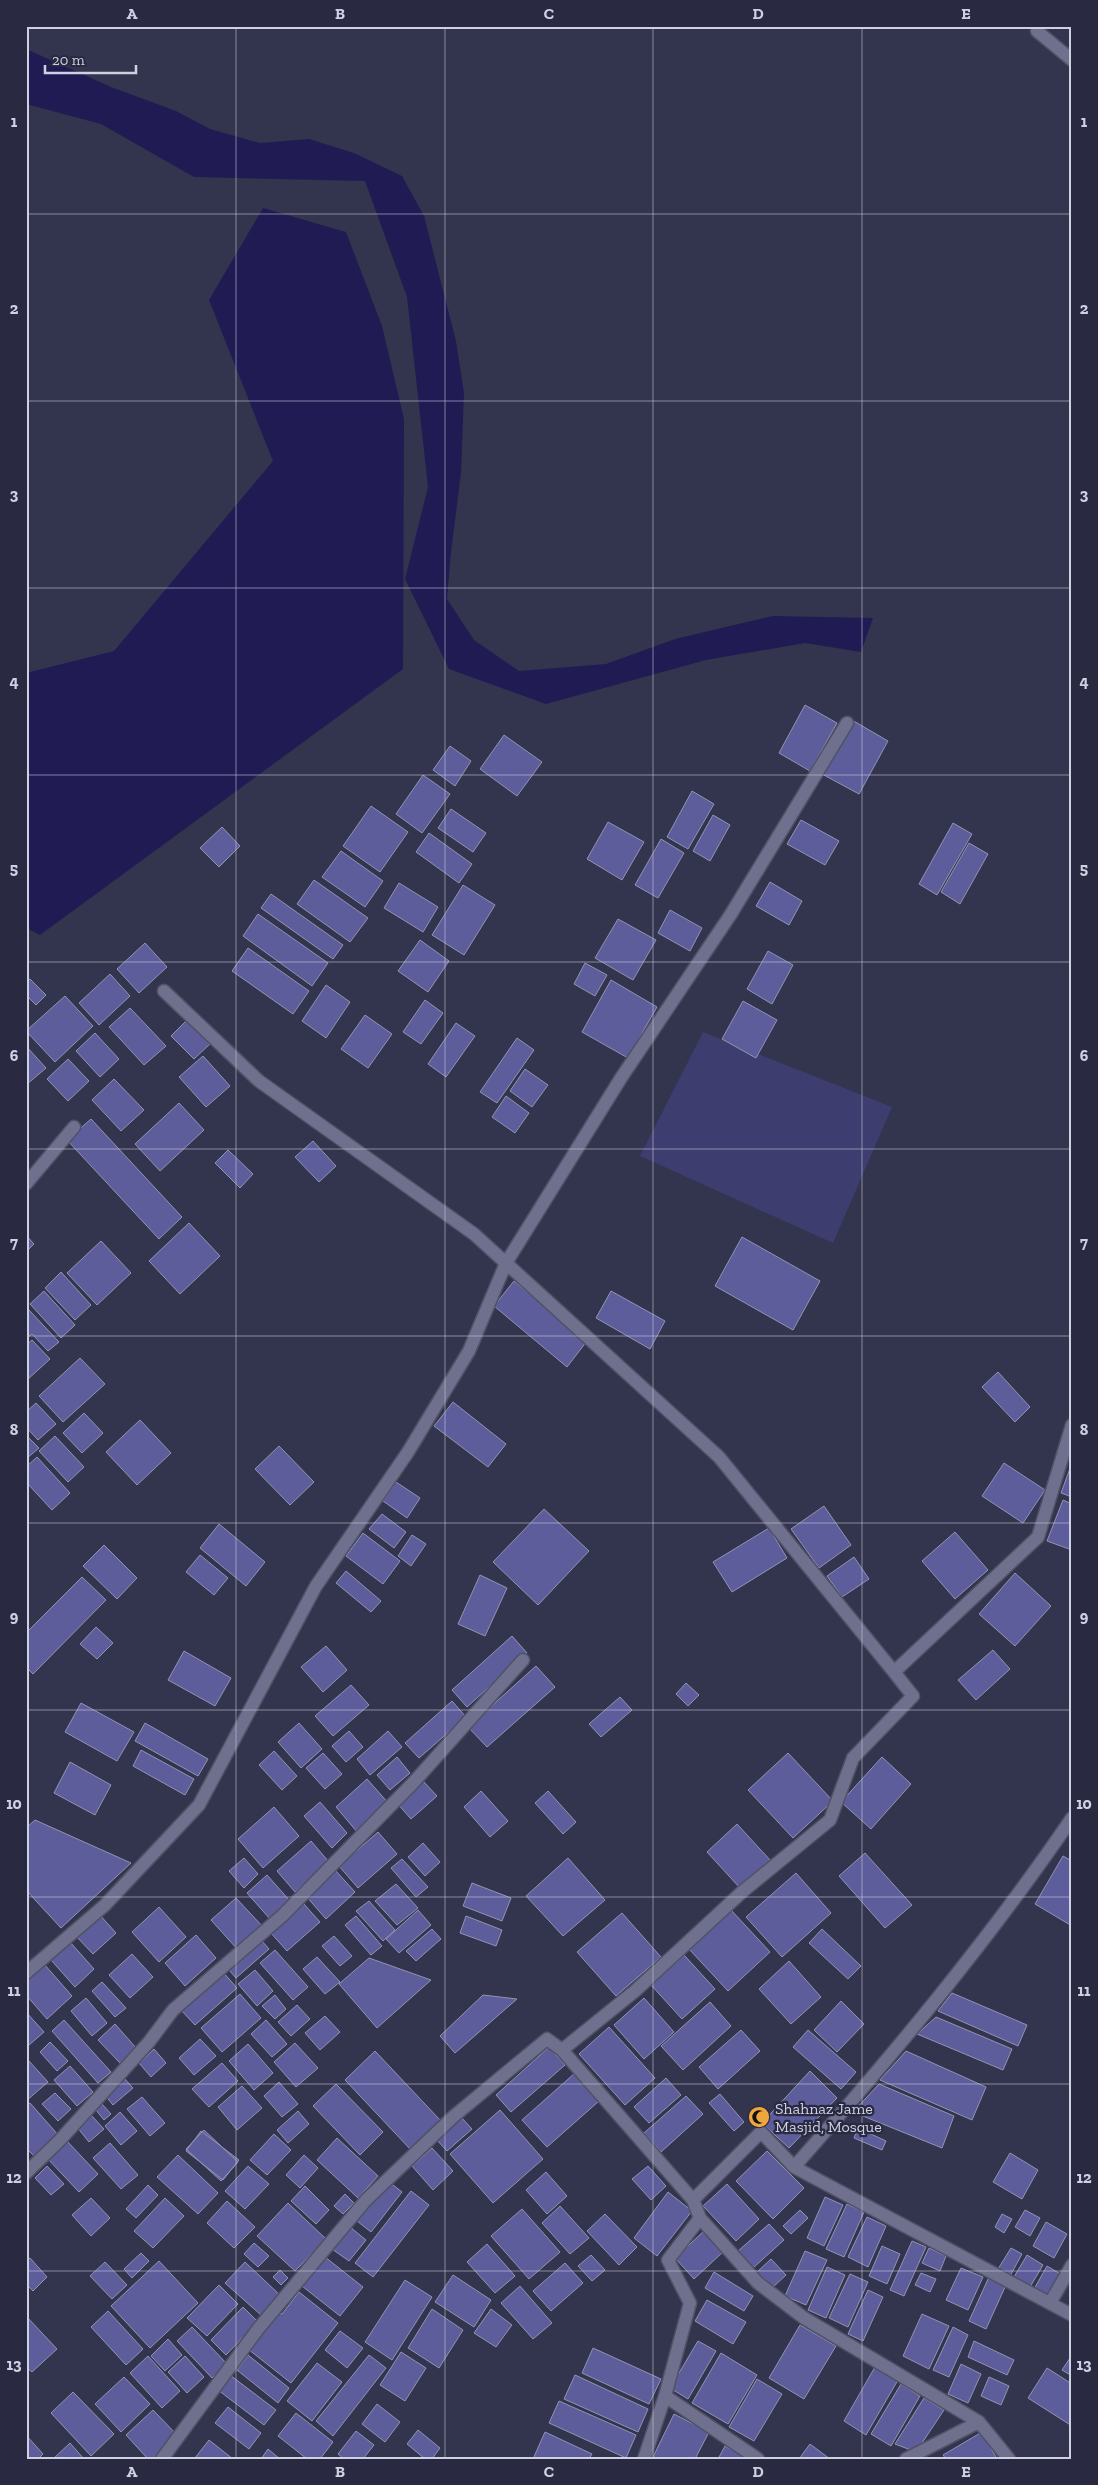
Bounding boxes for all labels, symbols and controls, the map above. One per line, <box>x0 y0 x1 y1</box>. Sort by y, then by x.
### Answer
text: A <box>127 4 138 23</box>
text: B <box>335 4 345 23</box>
text: C <box>544 4 554 23</box>
text: D <box>752 4 764 23</box>
text: E <box>961 4 971 23</box>
scale bar <box>45 42 136 74</box>
text: 20 m <box>52 51 85 69</box>
text: 1 <box>11 112 18 131</box>
text: 1 <box>1081 112 1088 131</box>
text: 2 <box>10 299 19 318</box>
text: 2 <box>1080 299 1089 318</box>
text: 3 <box>10 485 19 504</box>
text: 3 <box>1080 485 1089 504</box>
text: 4 <box>9 672 19 691</box>
text: 4 <box>1079 672 1089 691</box>
text: 5 <box>10 859 18 878</box>
text: 5 <box>1080 859 1088 878</box>
text: 6 <box>10 1046 19 1065</box>
text: 6 <box>1080 1046 1089 1065</box>
text: 7 <box>10 1233 18 1252</box>
text: 7 <box>1080 1233 1088 1252</box>
text: 8 <box>10 1420 19 1439</box>
text: 8 <box>1080 1420 1089 1439</box>
text: 9 <box>10 1607 19 1626</box>
text: 9 <box>1080 1607 1089 1626</box>
text: 10 <box>6 1794 22 1813</box>
text: 10 <box>1076 1794 1092 1813</box>
text: 11 <box>8 1981 21 2000</box>
text: 11 <box>1078 1981 1091 2000</box>
place label: Shahnaz Jame Masjid, Mosque <box>775 2099 882 2136</box>
mosque icon: Shahnaz Jame Masjid, Mosque <box>747 2105 771 2129</box>
text: 12 <box>6 2168 22 2187</box>
text: 12 <box>1076 2168 1092 2187</box>
text: 13 <box>7 2355 22 2374</box>
text: 13 <box>1077 2355 1092 2374</box>
text: A <box>127 2462 138 2481</box>
text: B <box>335 2462 345 2481</box>
text: C <box>544 2462 554 2481</box>
text: D <box>752 2462 764 2481</box>
text: E <box>961 2462 971 2481</box>

